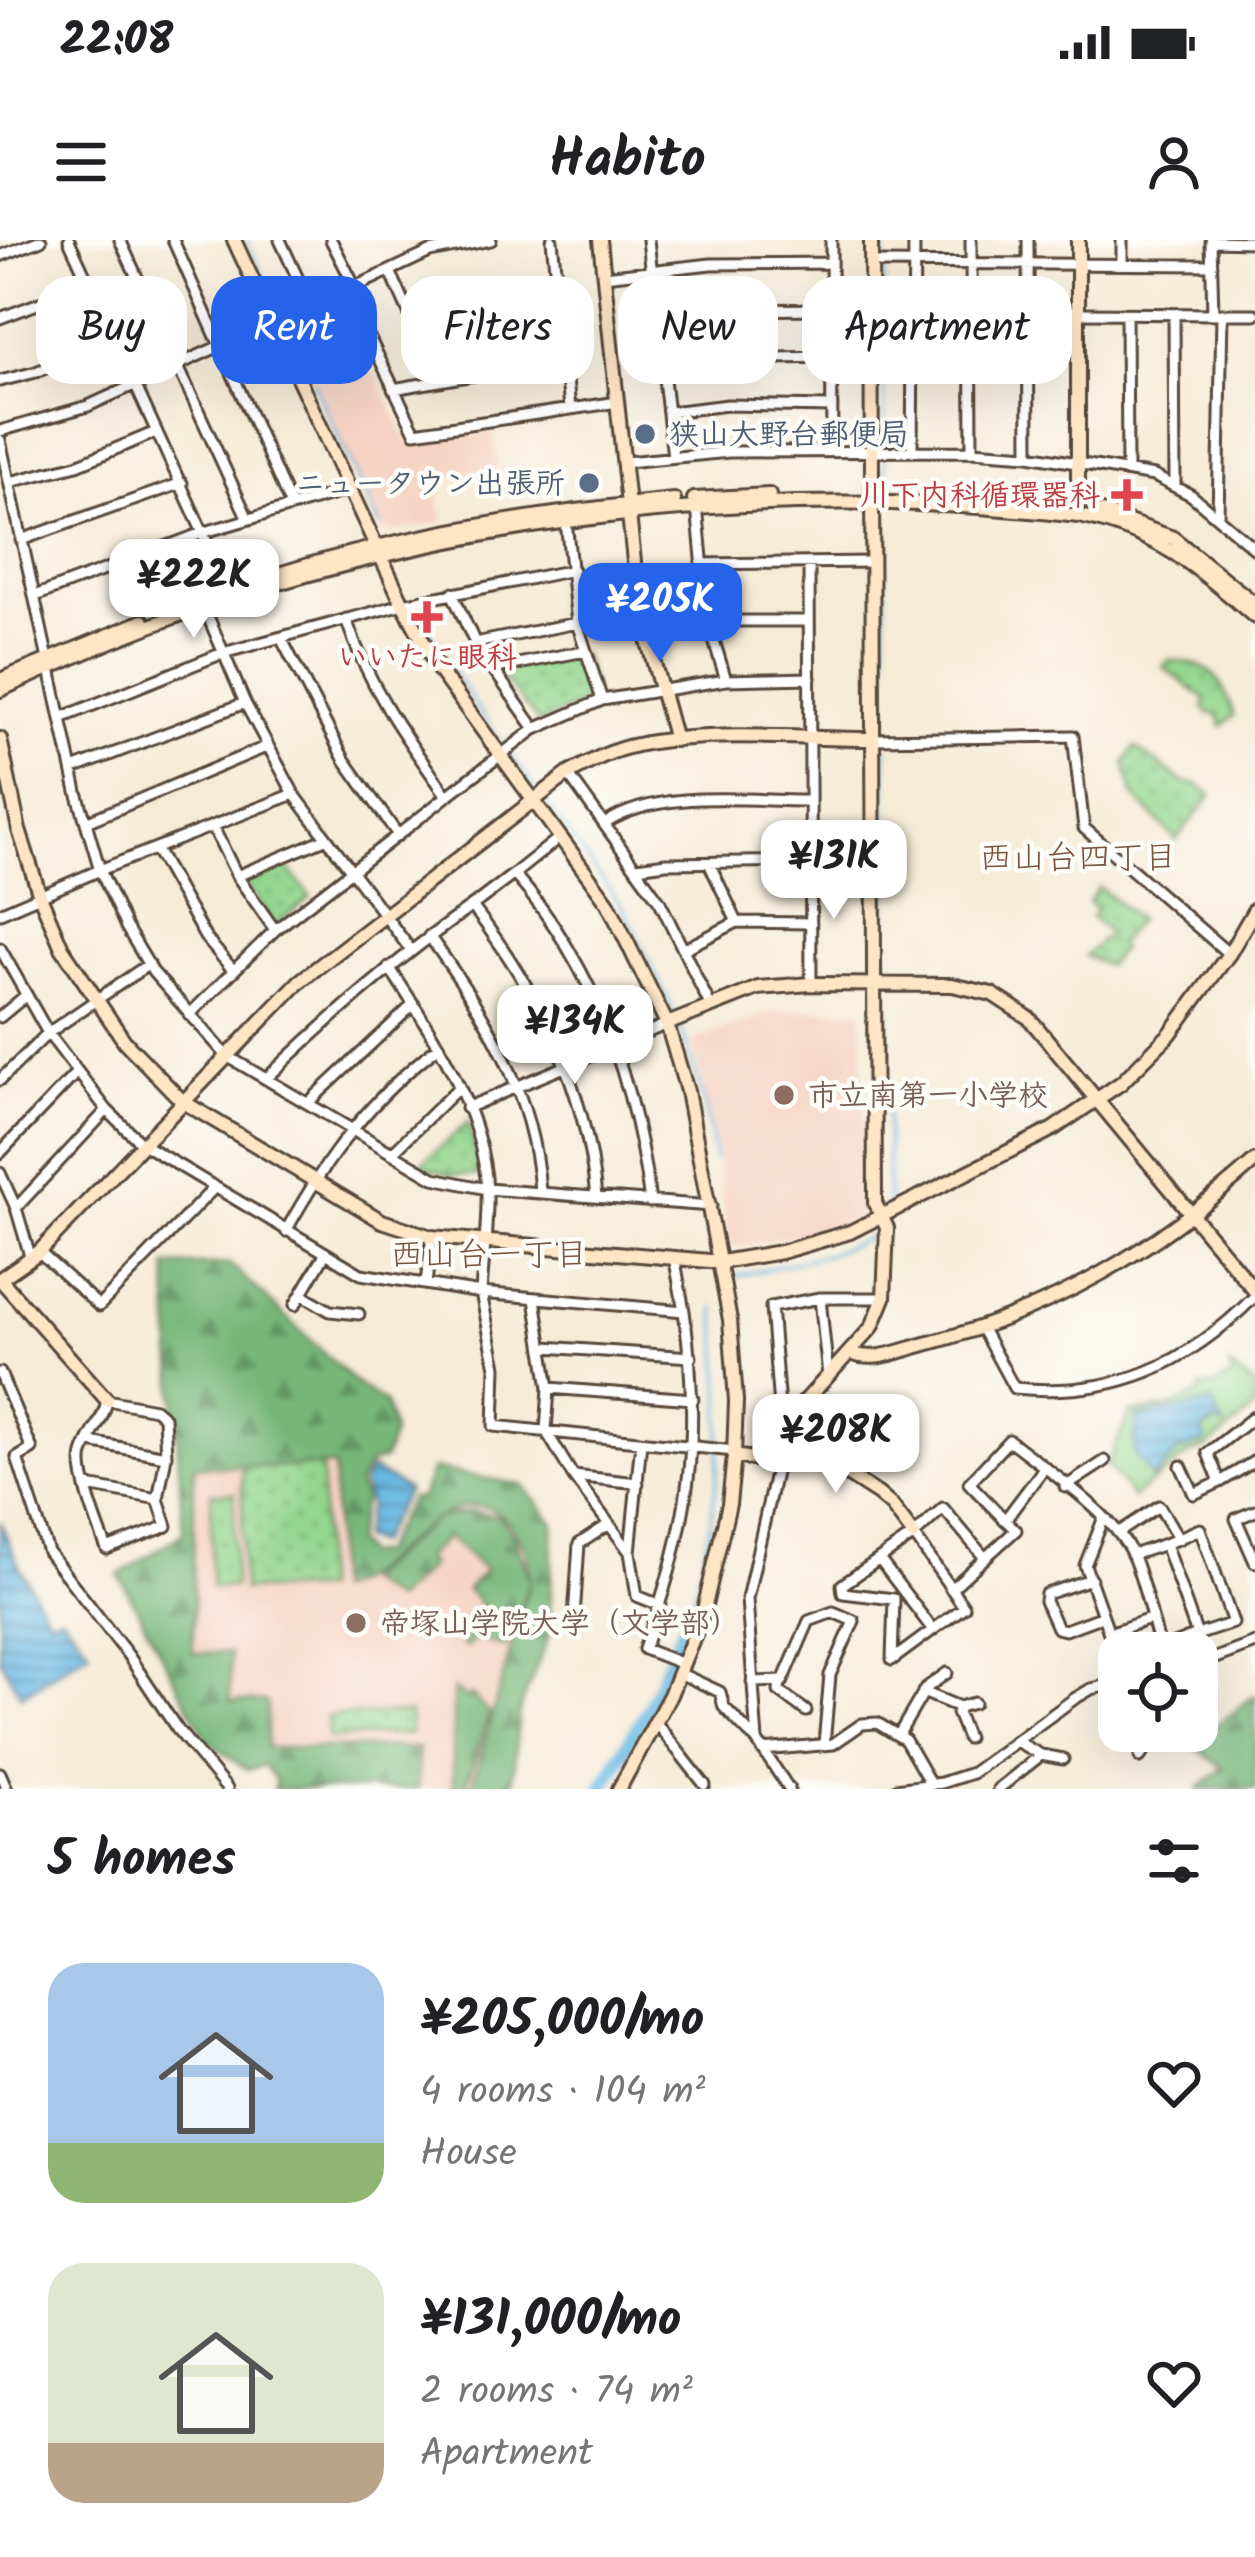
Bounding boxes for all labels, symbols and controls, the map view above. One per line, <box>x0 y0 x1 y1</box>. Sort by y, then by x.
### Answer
text: 22:08 <box>60 6 173 78</box>
text: Habito <box>549 119 706 205</box>
icon: menu <box>48 129 114 195</box>
icon: person <box>1141 129 1207 195</box>
chip: Buy <box>36 276 187 384</box>
chip: Rent <box>211 276 377 384</box>
chip: Filters <box>401 276 594 384</box>
chip: New <box>618 276 778 384</box>
chip: Apartment <box>802 276 1072 384</box>
place label: 狭山大野台郵便局 <box>669 412 909 460</box>
marker: 狭山大野台郵便局 <box>632 421 658 447</box>
place label: ニュータウン出張所 <box>296 461 565 509</box>
marker: ニュータウン出張所 <box>576 470 602 496</box>
place label: 川下内科循環器科 <box>860 473 1100 521</box>
marker: 川下内科循環器科 <box>1111 479 1143 511</box>
pin: ¥222K <box>110 539 278 641</box>
text: ¥222K <box>136 547 252 609</box>
pin: ¥205K <box>576 563 744 665</box>
text: ¥205K <box>605 571 715 633</box>
marker: いいたに眼科 <box>411 601 443 633</box>
place label: いいたに眼科 <box>337 635 517 683</box>
pin: ¥131K <box>750 820 918 922</box>
text: ¥131K <box>788 828 880 890</box>
district label: 西山台四丁目 <box>979 833 1177 886</box>
pin: ¥134K <box>491 985 659 1087</box>
text: ¥134K <box>524 993 626 1055</box>
place label: 市立南第一小学校 <box>808 1073 1048 1121</box>
marker: 市立南第一小学校 <box>771 1082 797 1108</box>
district label: 西山台一丁目 <box>390 1230 588 1283</box>
pin: ¥208K <box>752 1394 920 1496</box>
text: ¥208K <box>779 1402 893 1464</box>
place label: 帝塚山学院大学（文学部） <box>380 1601 740 1649</box>
marker: 帝塚山学院大学（文学部） <box>343 1610 369 1636</box>
map controls <box>1098 1632 1218 1752</box>
button: locate <box>1098 1632 1218 1752</box>
text: 5 homes <box>48 1821 236 1902</box>
icon: filters <box>1141 1828 1207 1894</box>
text: ¥205,000/mo <box>420 1981 704 2062</box>
icon: home <box>144 2011 288 2155</box>
icon: heart <box>1141 2050 1207 2116</box>
text: 4 rooms · 104 m² <box>420 2062 705 2124</box>
text: House <box>420 2124 517 2186</box>
text: ¥131,000/mo <box>420 2281 681 2362</box>
icon: home <box>144 2311 288 2455</box>
icon: heart <box>1141 2350 1207 2416</box>
text: 2 rooms · 74 m² <box>420 2362 693 2424</box>
text: Apartment <box>420 2424 593 2486</box>

